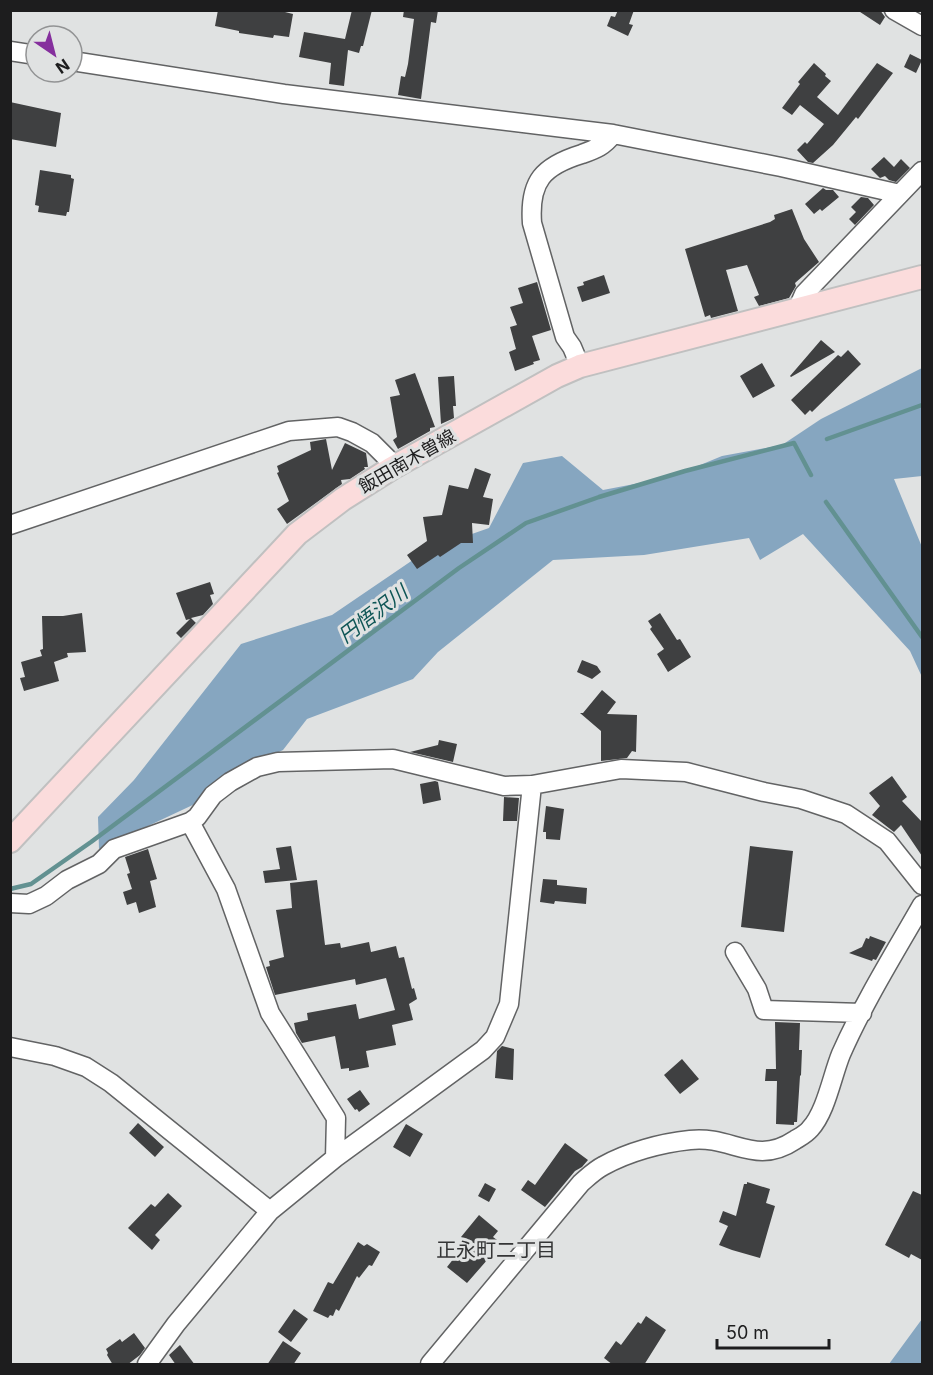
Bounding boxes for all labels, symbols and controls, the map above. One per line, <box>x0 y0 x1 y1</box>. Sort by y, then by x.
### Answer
north arrow <box>24 24 84 84</box>
text: N <box>52 55 73 78</box>
street label: 飯田南木曽線 <box>355 425 459 497</box>
water label: 円悟沢川 <box>334 579 414 648</box>
district label: 正永町二丁目 <box>436 1238 556 1262</box>
scale bar <box>717 1312 830 1350</box>
text: 50 m <box>726 1322 769 1343</box>

